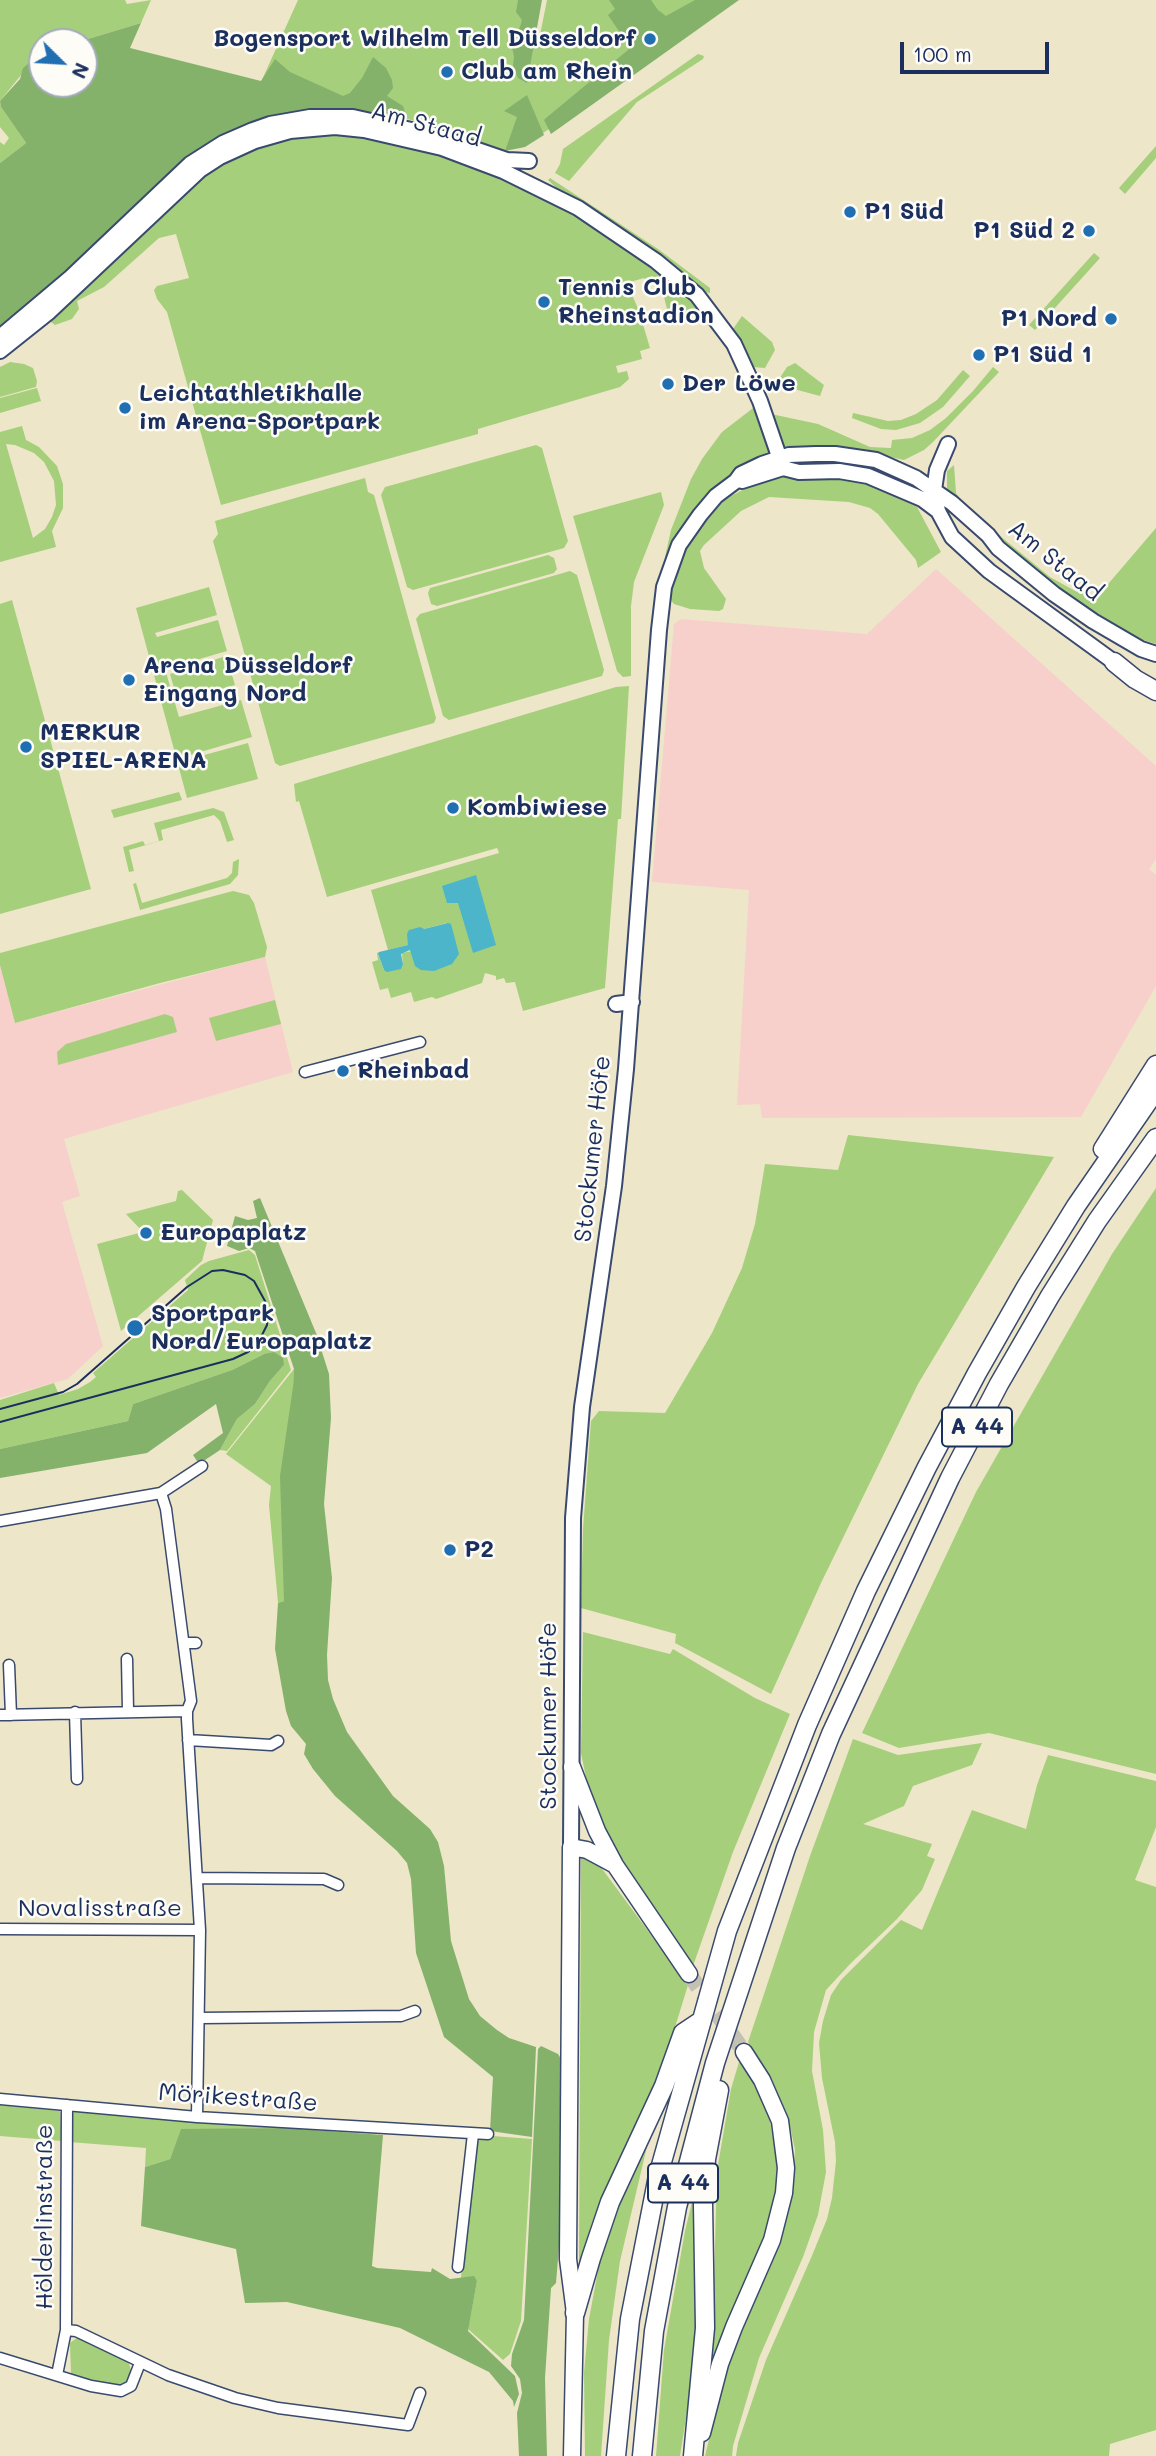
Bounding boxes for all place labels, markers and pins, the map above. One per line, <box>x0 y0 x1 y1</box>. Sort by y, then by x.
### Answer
place label: Bogensport Wilhelm Tell Düsseldorf <box>213 25 636 53</box>
marker: Bogensport Wilhelm Tell Düsseldorf <box>642 31 658 47</box>
place label: Club am Rhein <box>461 58 632 86</box>
marker: Club am Rhein <box>439 64 455 80</box>
place label: P1 Süd <box>864 198 944 226</box>
marker: P1 Süd <box>842 204 858 220</box>
place label: P1 Süd 2 <box>973 217 1075 245</box>
marker: P1 Süd 2 <box>1081 223 1097 239</box>
place label: Tennis Club Rheinstadion <box>558 274 714 330</box>
marker: Tennis Club Rheinstadion <box>536 294 552 310</box>
place label: P1 Nord <box>1001 305 1097 333</box>
marker: P1 Nord <box>1103 311 1119 327</box>
place label: P1 Süd 1 <box>993 341 1092 369</box>
marker: P1 Süd 1 <box>971 347 987 363</box>
place label: Der Löwe <box>682 370 796 398</box>
marker: Der Löwe <box>660 376 676 392</box>
place label: Leichtathletikhalle im Arena-Sportpark <box>139 380 380 436</box>
marker: Leichtathletikhalle im Arena-Sportpark <box>117 400 133 416</box>
place label: Arena Düsseldorf Eingang Nord <box>143 652 352 708</box>
marker: Arena Düsseldorf Eingang Nord <box>121 672 137 688</box>
place label: MERKUR SPIEL-ARENA <box>40 719 207 775</box>
marker: MERKUR SPIEL-ARENA <box>18 739 34 755</box>
place label: Kombiwiese <box>467 794 607 822</box>
marker: Kombiwiese <box>445 800 461 816</box>
place label: Rheinbad <box>357 1057 469 1085</box>
marker: Rheinbad <box>335 1063 351 1079</box>
place label: Europaplatz <box>160 1219 307 1247</box>
marker: Europaplatz <box>138 1225 154 1241</box>
place label: Sportpark Nord/Europaplatz <box>151 1300 372 1356</box>
marker: Sportpark Nord/Europaplatz <box>125 1318 145 1338</box>
place label: P2 <box>464 1536 494 1564</box>
marker: P2 <box>442 1542 458 1558</box>

